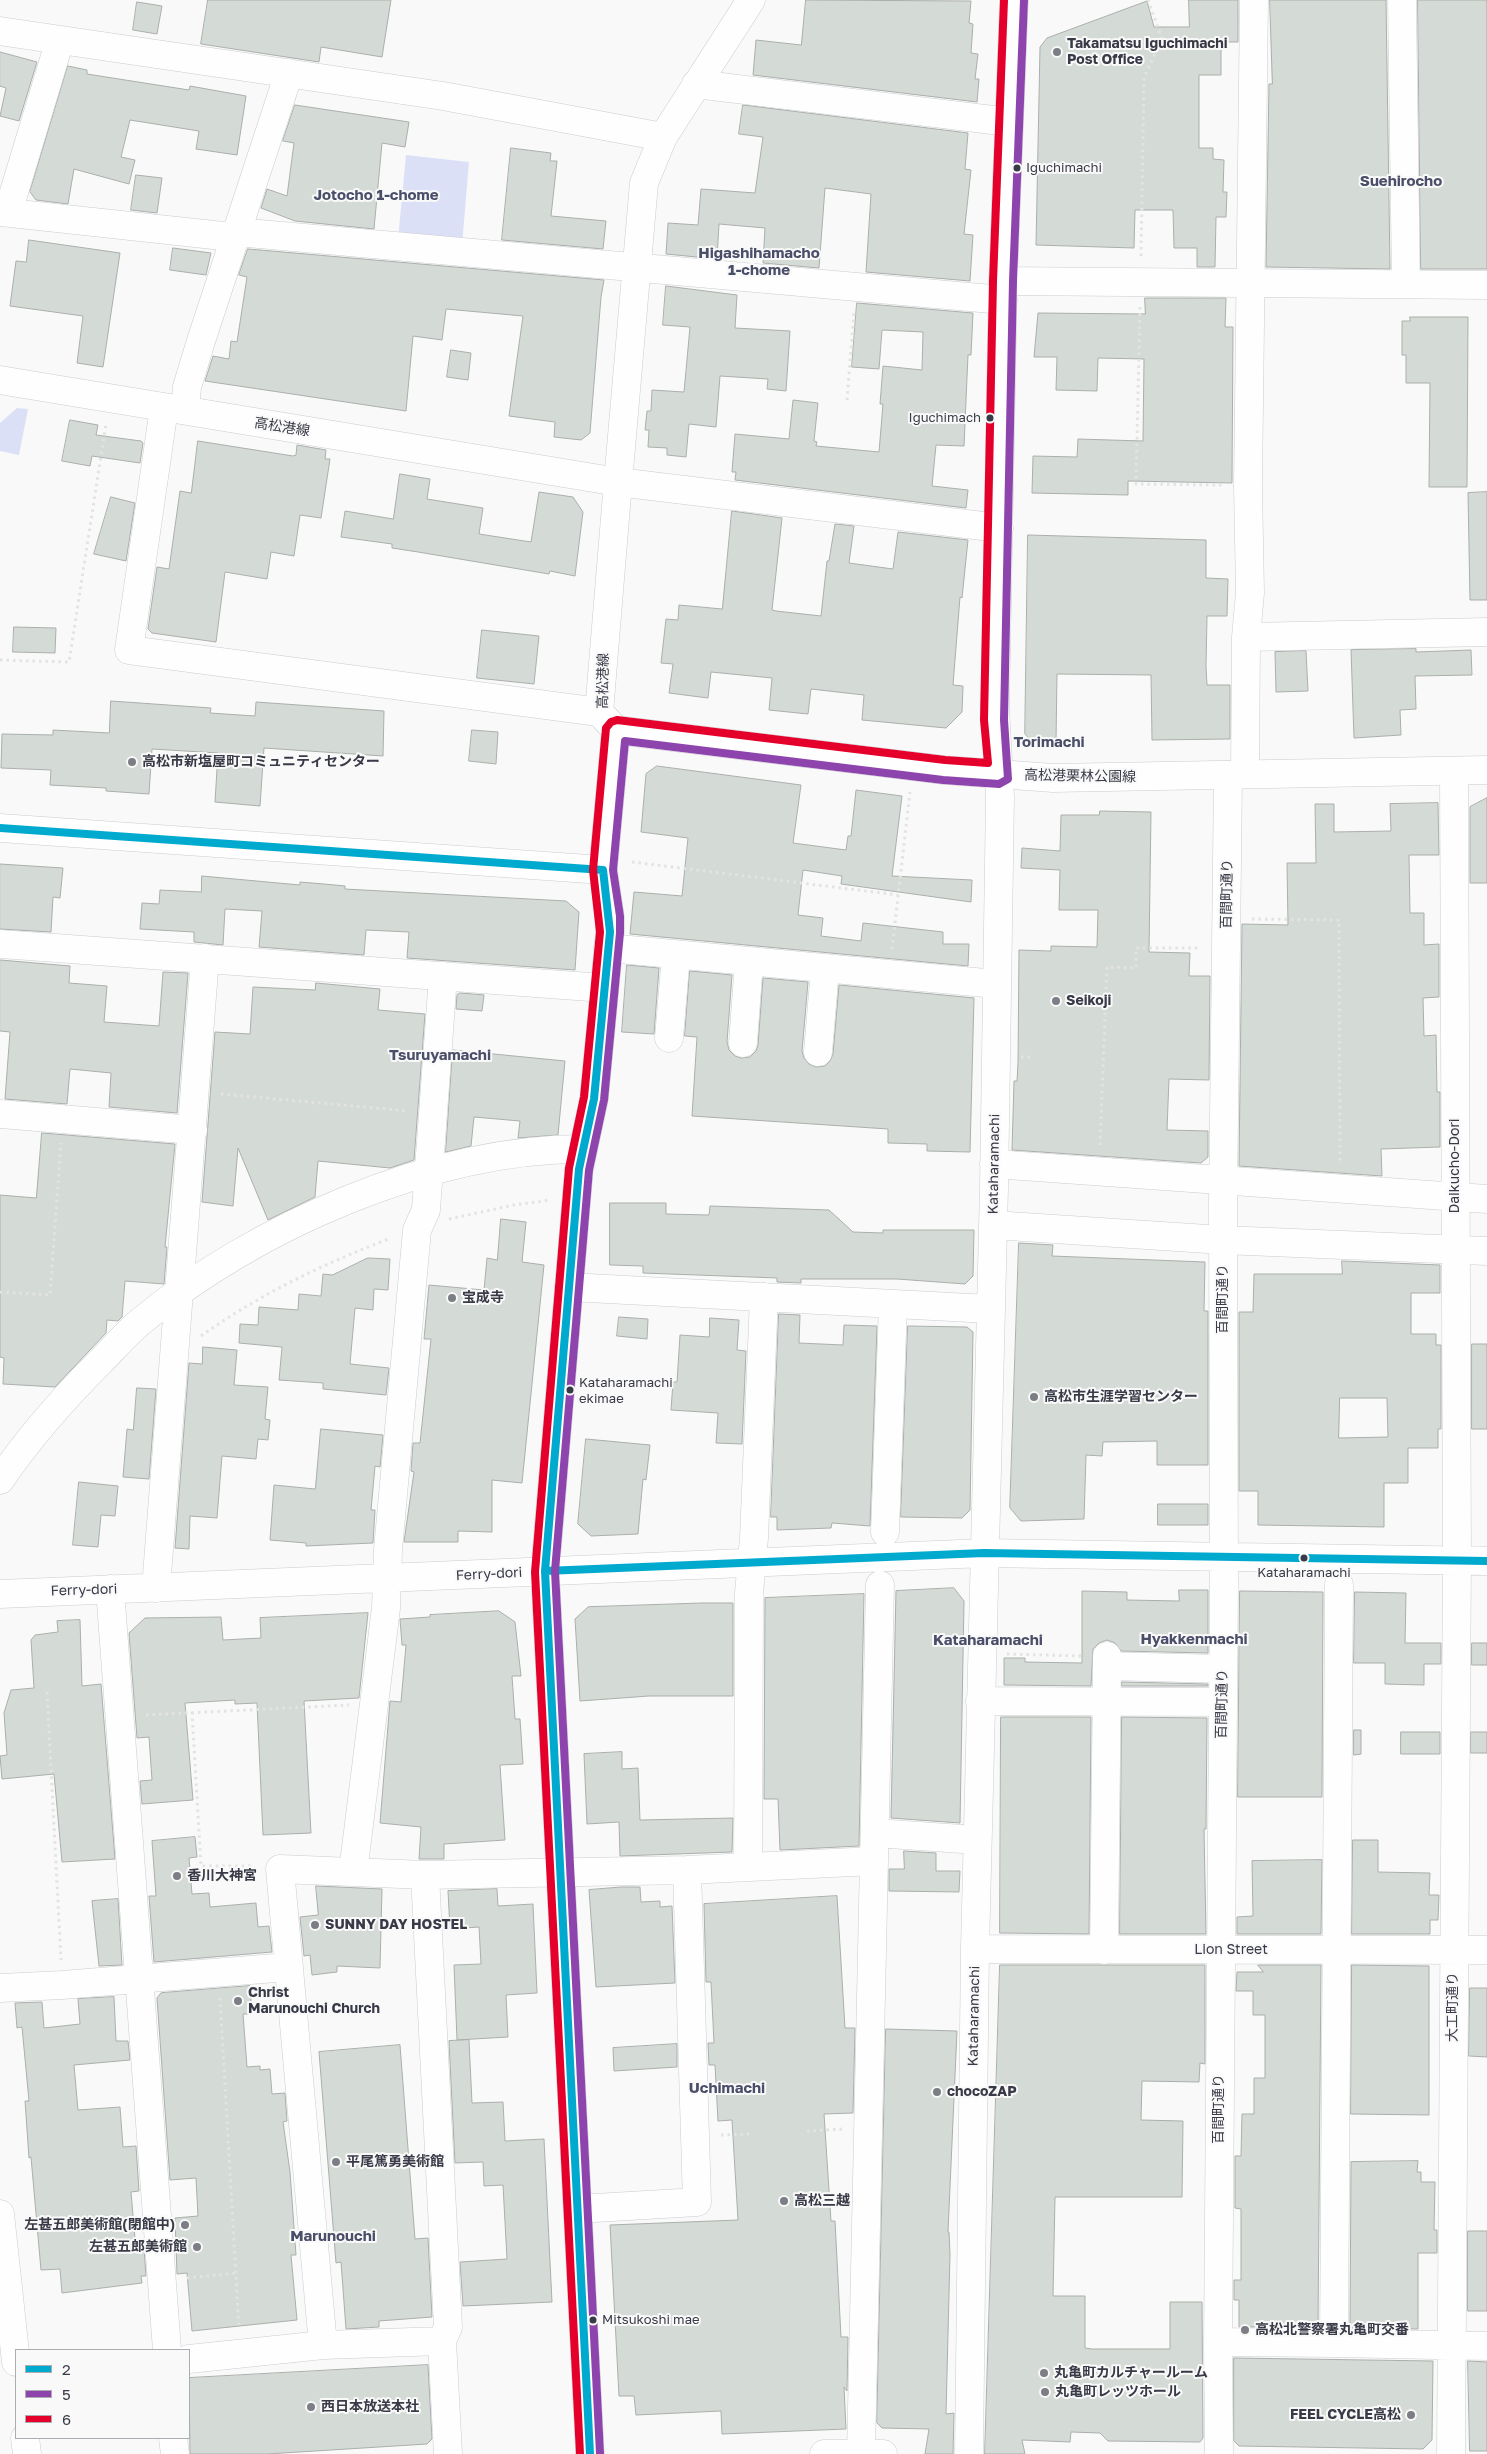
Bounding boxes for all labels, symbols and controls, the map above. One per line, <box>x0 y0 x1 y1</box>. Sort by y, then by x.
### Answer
place label: Takamatsu Iguchimachi Post Office <box>1067 36 1228 68</box>
marker: Takamatsu Iguchimachi Post Office <box>1051 46 1063 58</box>
place label: Iguchimachi <box>1026 160 1102 176</box>
marker: Iguchimachi <box>1012 163 1022 173</box>
district label: Suehirocho <box>1360 172 1442 190</box>
district label: Jotocho 1-chome <box>313 186 439 204</box>
district label: Higashihamacho 1-chome <box>698 244 820 279</box>
place label: Iguchimach <box>909 410 981 426</box>
marker: Iguchimach <box>985 413 995 423</box>
street label: 高松港線 <box>253 414 311 440</box>
street label: 高松港線 <box>594 653 612 709</box>
district label: Torimachi <box>1013 733 1085 751</box>
place label: 高松市新塩屋町コミュニティセンター <box>142 754 380 770</box>
marker: 高松市新塩屋町コミュニティセンター <box>126 756 138 768</box>
street label: 高松港栗林公園線 <box>1024 767 1136 785</box>
street label: 百間町通り <box>1218 859 1236 929</box>
place label: Seikoji <box>1066 993 1111 1009</box>
marker: Seikoji <box>1050 995 1062 1007</box>
district label: Tsuruyamachi <box>389 1046 491 1064</box>
street label: Kataharamachi <box>985 1113 1003 1215</box>
street label: Daikucho-Dori <box>1447 1118 1463 1214</box>
street label: 百間町通り <box>1215 1264 1231 1334</box>
place label: 宝成寺 <box>462 1290 504 1306</box>
marker: 宝成寺 <box>446 1292 458 1304</box>
place label: Kataharamachi ekimae <box>579 1375 673 1406</box>
marker: Kataharamachi ekimae <box>565 1385 575 1395</box>
place label: 高松市生涯学習センター <box>1044 1389 1198 1405</box>
marker: 高松市生涯学習センター <box>1028 1391 1040 1403</box>
marker: Kataharamachi <box>1299 1553 1309 1563</box>
street label: Ferry-dori <box>455 1564 523 1584</box>
place label: Kataharamachi <box>1257 1565 1351 1581</box>
street label: Ferry-dori <box>50 1580 118 1600</box>
district label: Hyakkenmachi <box>1140 1630 1248 1648</box>
district label: Kataharamachi <box>933 1631 1043 1649</box>
street label: 百間町通り <box>1213 1669 1231 1739</box>
place label: 香川大神宮 <box>187 1868 257 1884</box>
marker: 香川大神宮 <box>171 1870 183 1882</box>
place label: SUNNY DAY HOSTEL <box>325 1917 467 1933</box>
marker: SUNNY DAY HOSTEL <box>309 1919 321 1931</box>
street label: Lion Street <box>1194 1942 1268 1958</box>
street label: Kataharamachi <box>965 1965 983 2067</box>
street label: 大工町通り <box>1445 1972 1461 2042</box>
place label: Christ Marunouchi Church <box>248 1985 380 2018</box>
marker: Christ Marunouchi Church <box>232 1995 244 2007</box>
street label: 百間町通り <box>1211 2074 1227 2144</box>
district label: Uchimachi <box>689 2079 765 2097</box>
place label: chocoZAP <box>947 2084 1017 2100</box>
marker: chocoZAP <box>931 2086 943 2098</box>
place label: 平尾篤勇美術館 <box>346 2154 444 2170</box>
marker: 平尾篤勇美術館 <box>330 2156 342 2168</box>
place label: 高松三越 <box>794 2193 850 2209</box>
marker: 高松三越 <box>778 2195 790 2207</box>
place label: 左甚五郎美術館(閉館中) <box>24 2217 175 2233</box>
marker: 左甚五郎美術館(閉館中) <box>179 2219 191 2231</box>
district label: Marunouchi <box>290 2227 376 2245</box>
place label: 左甚五郎美術館 <box>89 2239 187 2255</box>
marker: 左甚五郎美術館 <box>191 2241 203 2253</box>
place label: Mitsukoshi mae <box>602 2312 700 2328</box>
marker: Mitsukoshi mae <box>588 2315 598 2325</box>
place label: 高松北警察署丸亀町交番 <box>1255 2322 1409 2338</box>
marker: 高松北警察署丸亀町交番 <box>1239 2324 1251 2336</box>
legend <box>15 2349 190 2439</box>
text: 2 <box>62 2360 71 2378</box>
place label: 丸亀町カルチャールーム <box>1054 2365 1208 2381</box>
marker: 丸亀町カルチャールーム <box>1038 2367 1050 2379</box>
place label: 丸亀町レッツホール <box>1055 2384 1181 2400</box>
text: 5 <box>62 2385 71 2403</box>
marker: 丸亀町レッツホール <box>1039 2386 1051 2398</box>
place label: 西日本放送本社 <box>321 2399 419 2415</box>
marker: 西日本放送本社 <box>305 2401 317 2413</box>
place label: FEEL CYCLE高松 <box>1290 2407 1401 2423</box>
marker: FEEL CYCLE高松 <box>1405 2409 1417 2421</box>
text: 6 <box>62 2410 71 2428</box>

